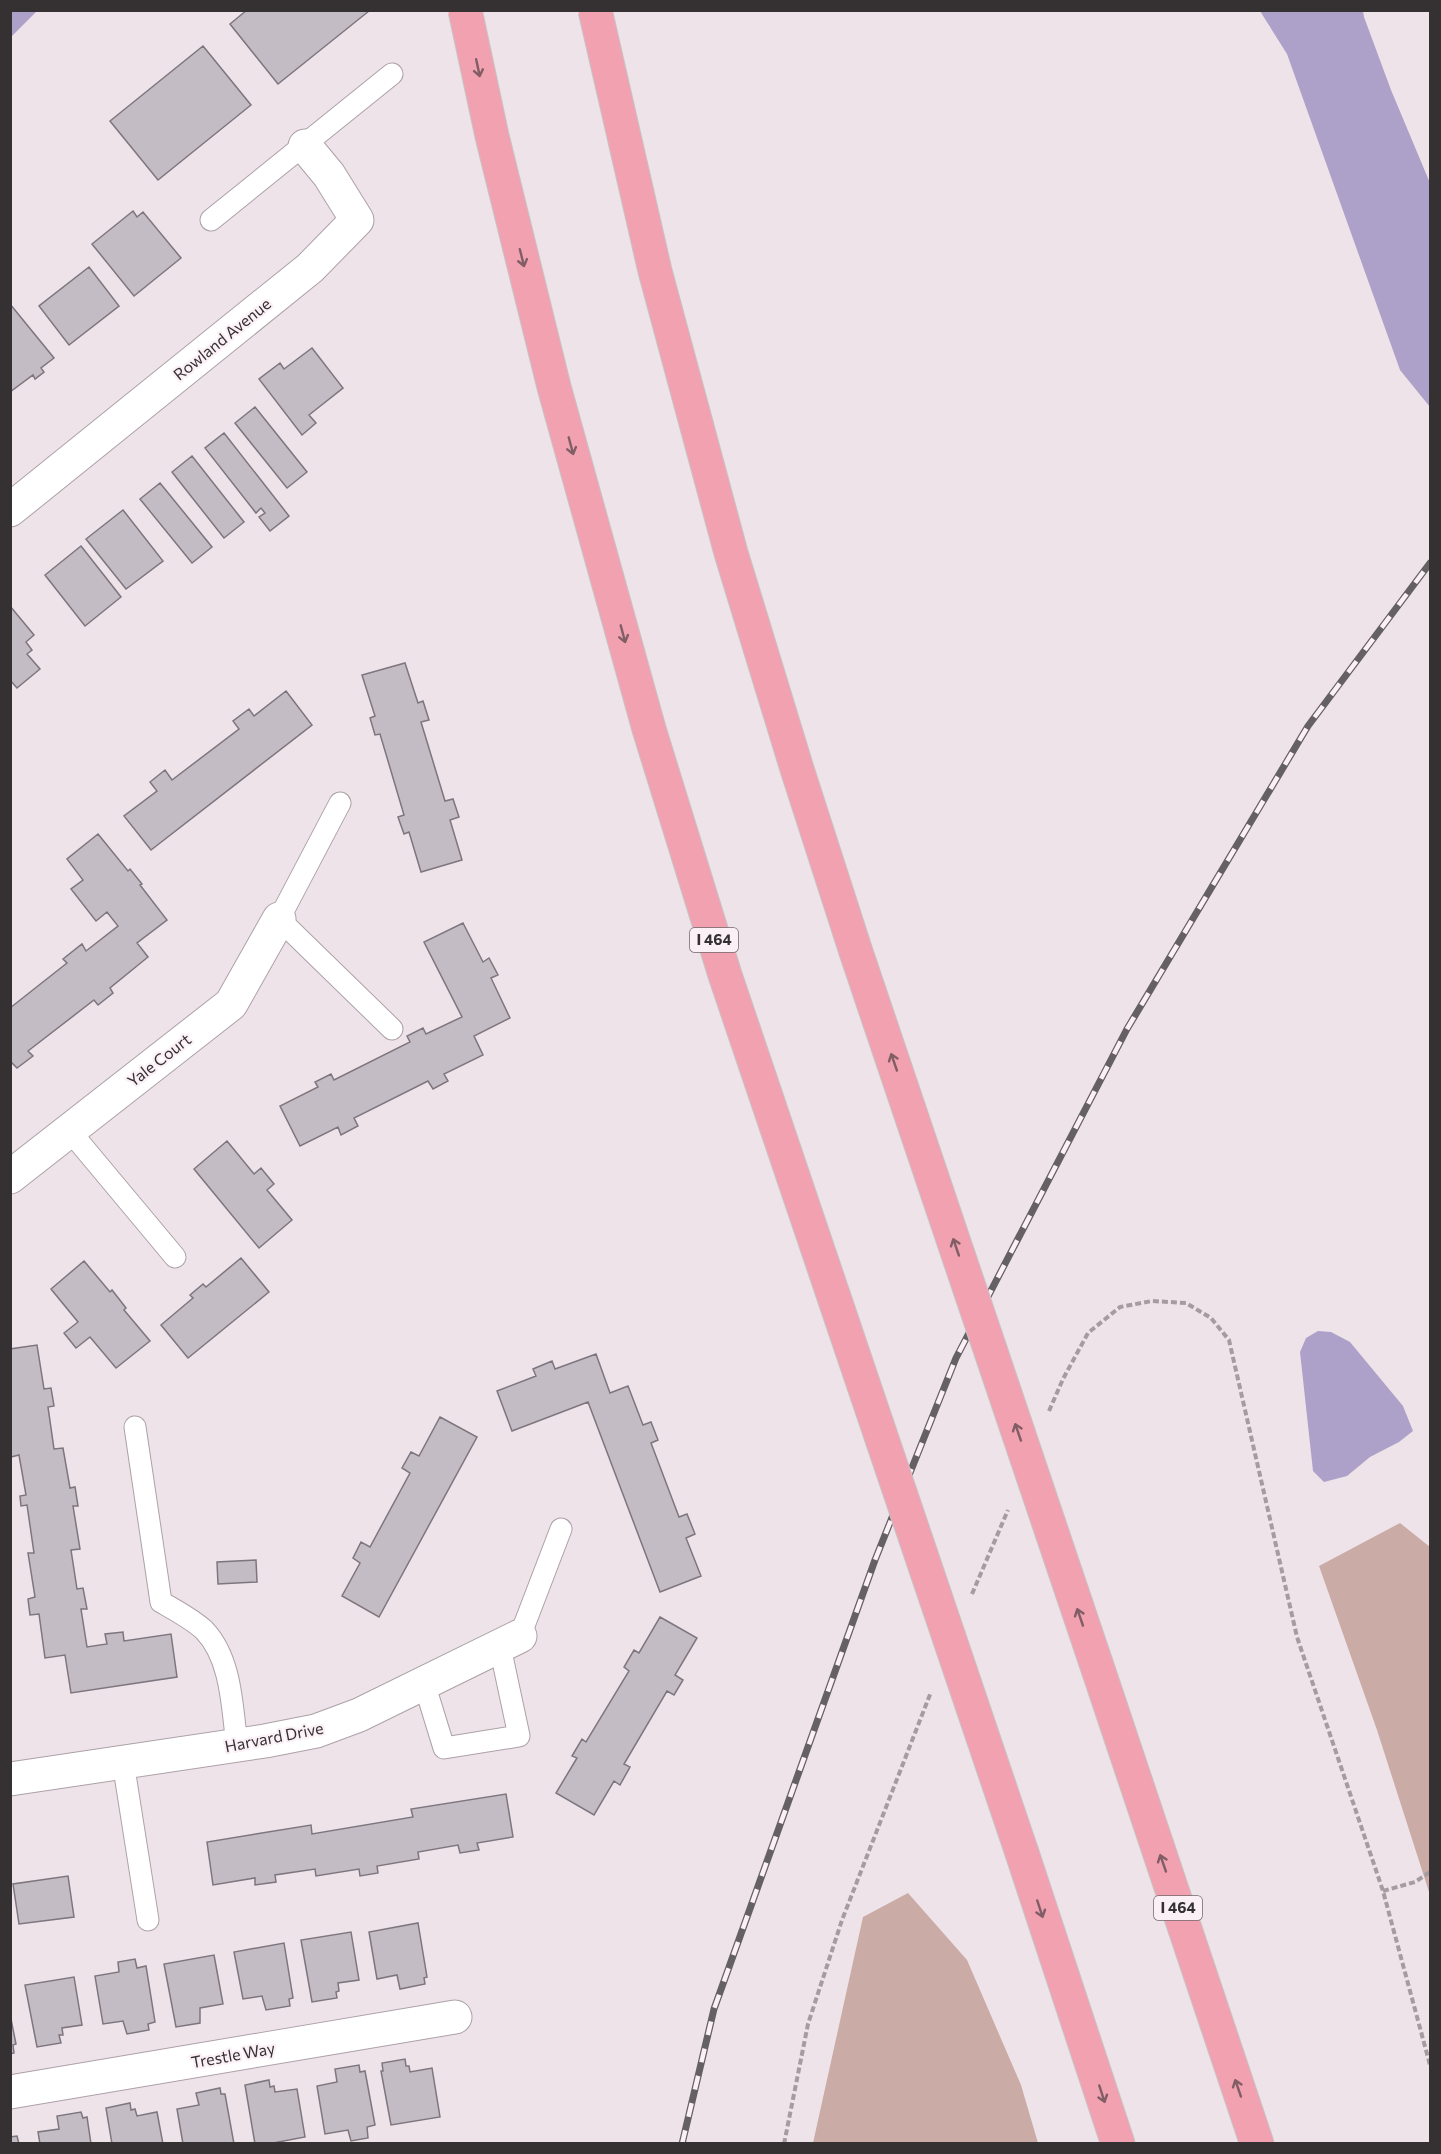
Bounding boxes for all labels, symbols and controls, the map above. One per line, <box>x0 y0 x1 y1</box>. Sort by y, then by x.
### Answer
one-way arrow <box>472 58 484 77</box>
one-way arrow <box>517 248 529 267</box>
street label: Rowland Avenue <box>169 294 274 384</box>
one-way arrow <box>566 436 577 455</box>
one-way arrow <box>617 624 629 643</box>
road number: I 464 <box>690 928 738 952</box>
street label: Yale Court <box>123 1029 195 1090</box>
one-way arrow <box>888 1053 899 1072</box>
one-way arrow <box>950 1238 961 1257</box>
one-way arrow <box>1012 1423 1023 1442</box>
one-way arrow <box>1074 1608 1085 1627</box>
street label: Harvard Drive <box>223 1718 325 1755</box>
one-way arrow <box>1157 1854 1168 1873</box>
road number: I 464 <box>1154 1896 1202 1920</box>
one-way arrow <box>1036 1899 1047 1918</box>
street label: Trestle Way <box>190 2038 276 2071</box>
one-way arrow <box>1232 2079 1243 2098</box>
one-way arrow <box>1097 2084 1108 2103</box>

